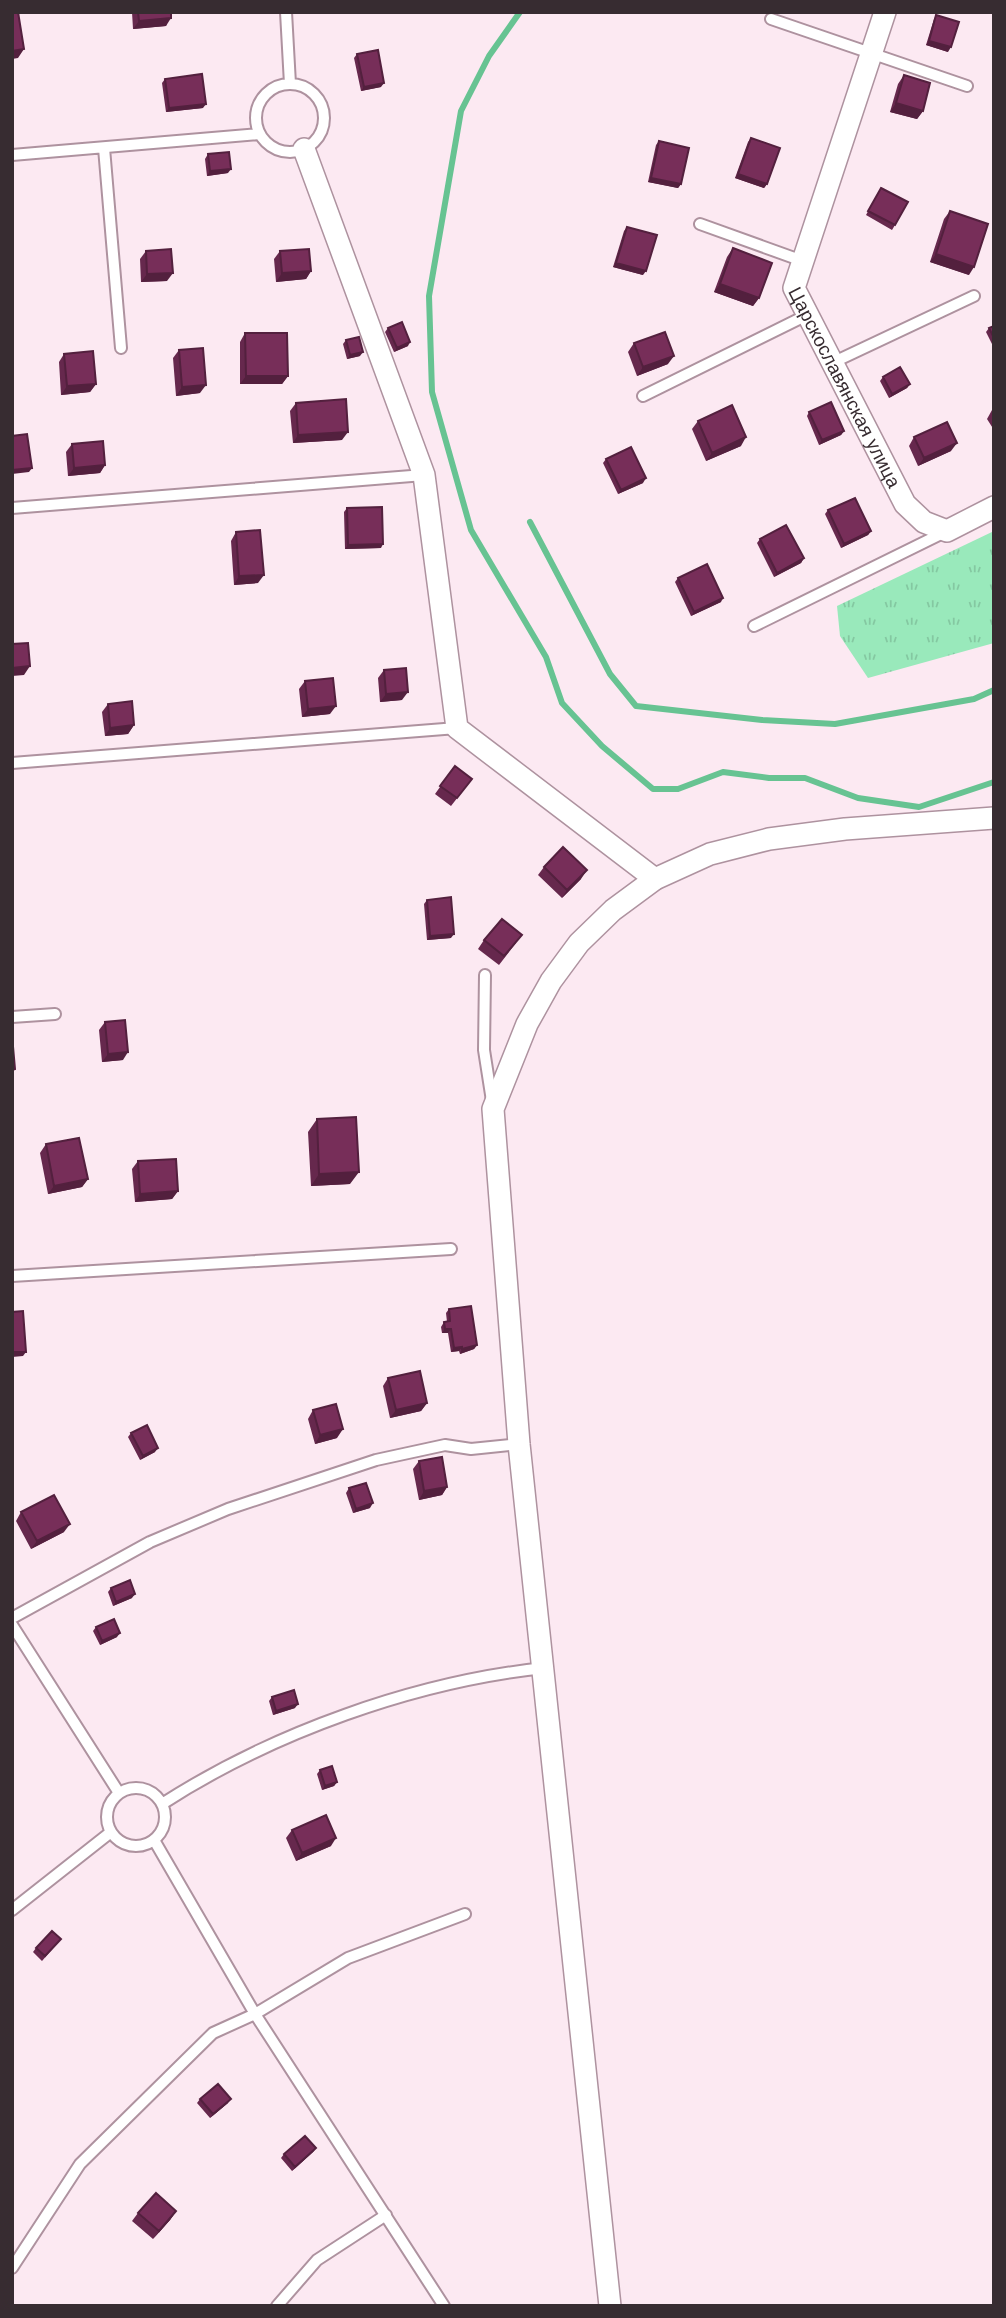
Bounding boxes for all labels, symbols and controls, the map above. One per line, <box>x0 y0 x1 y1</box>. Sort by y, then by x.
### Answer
street label: Царскославянская улица <box>784 283 905 492</box>

